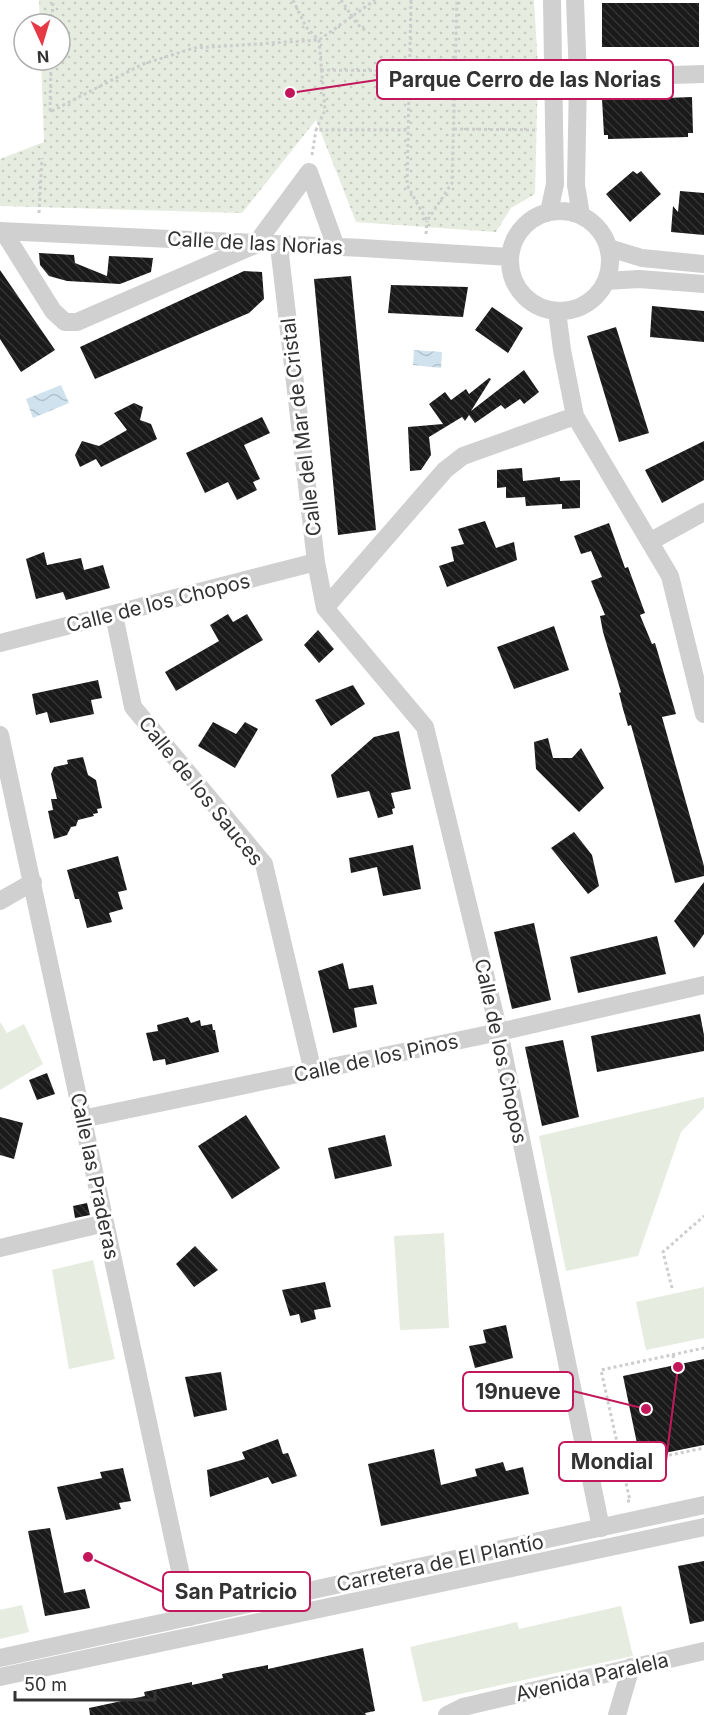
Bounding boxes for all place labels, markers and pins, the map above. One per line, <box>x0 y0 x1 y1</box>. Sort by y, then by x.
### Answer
callout: Parque Cerro de las Norias <box>377 60 673 99</box>
callout: 19nueve <box>463 1372 573 1411</box>
callout: Mondial <box>559 1442 666 1481</box>
callout: San Patricio <box>163 1572 310 1611</box>

